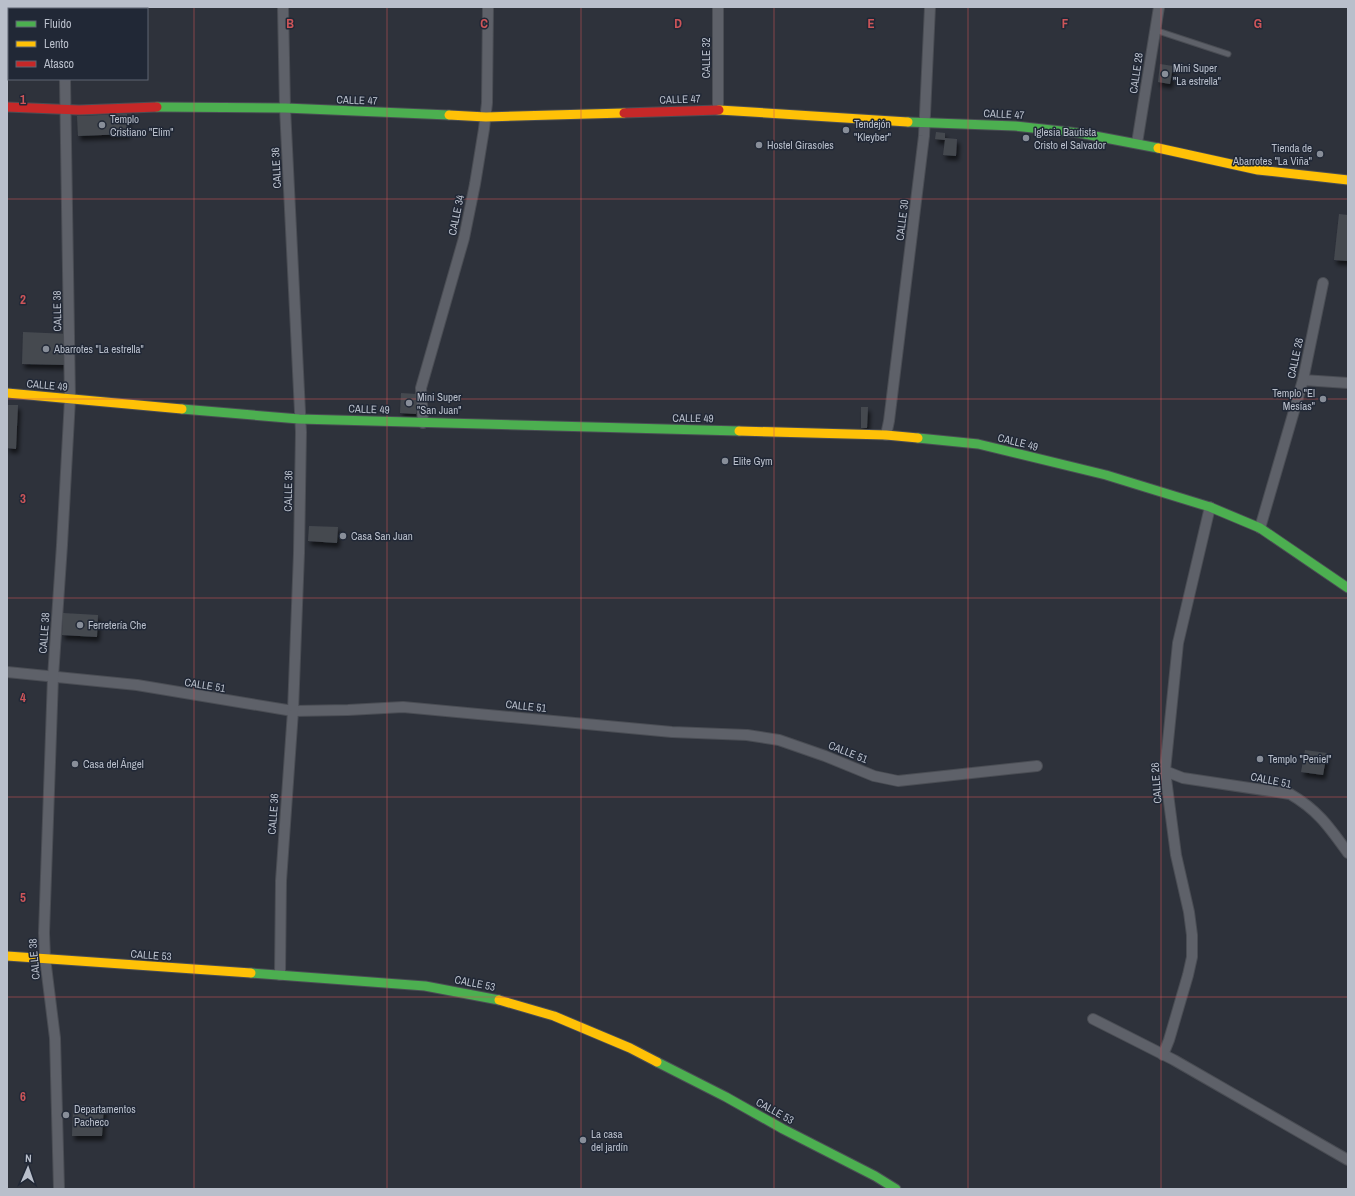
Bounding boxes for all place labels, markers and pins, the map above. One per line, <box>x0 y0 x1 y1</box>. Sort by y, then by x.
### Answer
place label: Mini Super "La estrella" <box>1173 61 1221 88</box>
marker: Mini Super "La estrella" <box>1160 69 1170 79</box>
place label: Templo Cristiano "Elim" <box>110 112 174 139</box>
place label: Tendejón "Kleyber" <box>854 117 891 144</box>
marker: Templo Cristiano "Elim" <box>97 120 107 130</box>
marker: Tendejón "Kleyber" <box>841 125 851 135</box>
place label: Iglesia Bautista Cristo el Salvador <box>1034 125 1106 152</box>
marker: Iglesia Bautista Cristo el Salvador <box>1021 133 1031 143</box>
place label: Hostel Girasoles <box>767 138 834 152</box>
marker: Hostel Girasoles <box>754 140 764 150</box>
place label: Tienda de Abarrotes "La Viña" <box>1232 141 1312 168</box>
marker: Tienda de Abarrotes "La Viña" <box>1315 149 1325 159</box>
place label: Abarrotes "La estrella" <box>53 342 144 356</box>
marker: Abarrotes "La estrella" <box>41 344 51 354</box>
place label: Templo "El Mesías" <box>1272 386 1315 413</box>
place label: Mini Super "San Juan" <box>417 390 462 417</box>
marker: Templo "El Mesías" <box>1318 394 1328 404</box>
marker: Mini Super "San Juan" <box>404 398 414 408</box>
place label: Elite Gym <box>733 454 773 468</box>
marker: Elite Gym <box>720 456 730 466</box>
place label: Casa San Juan <box>351 529 413 543</box>
marker: Casa San Juan <box>338 531 348 541</box>
place label: Ferretería Che <box>88 618 146 632</box>
marker: Ferretería Che <box>75 620 85 630</box>
place label: Templo "Peniel" <box>1268 752 1332 766</box>
marker: Templo "Peniel" <box>1255 754 1265 764</box>
place label: Casa del Ángel <box>83 757 144 771</box>
marker: Casa del Ángel <box>70 759 80 769</box>
place label: Departamentos Pacheco <box>74 1102 136 1129</box>
marker: Departamentos Pacheco <box>61 1110 71 1120</box>
place label: La casa del jardín <box>591 1127 628 1154</box>
marker: La casa del jardín <box>578 1135 588 1145</box>

